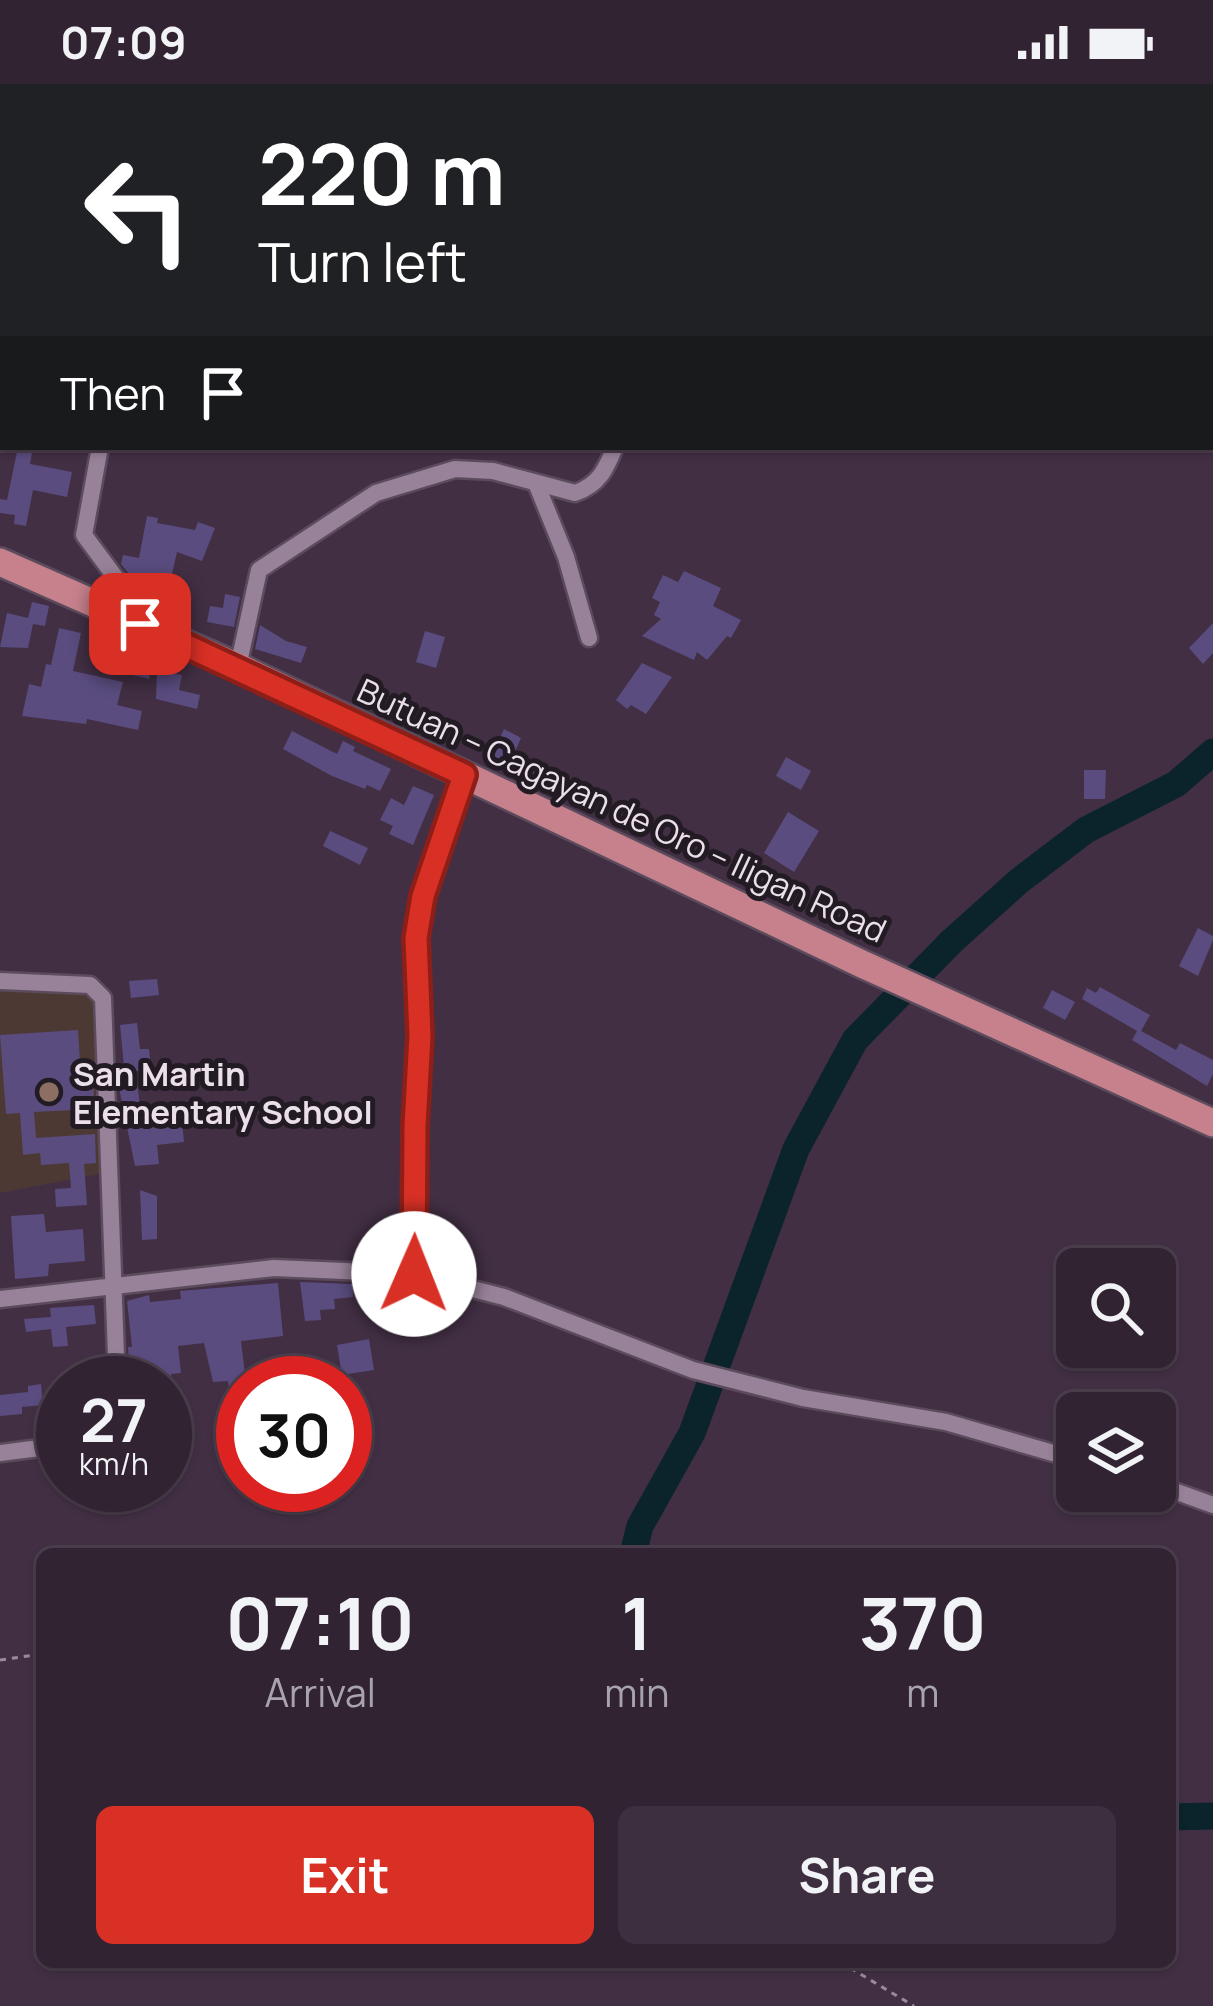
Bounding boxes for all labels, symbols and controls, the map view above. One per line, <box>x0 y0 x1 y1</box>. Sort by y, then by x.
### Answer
text: 07:09 <box>60 11 187 73</box>
text: 220 m <box>258 115 506 230</box>
icon: left <box>60 132 216 288</box>
text: Turn left <box>258 224 467 298</box>
icon: arrive <box>190 360 256 426</box>
text: Then <box>60 362 166 424</box>
pin <box>89 573 191 675</box>
icon: arrive <box>107 591 173 657</box>
street label: Butuan – Cagayan de Oro – Iligan Road <box>350 667 894 953</box>
place label: San Martin Elementary School <box>73 1051 373 1134</box>
marker: San Martin Elementary School <box>36 1079 62 1105</box>
position arrow <box>351 1211 477 1337</box>
map controls <box>1056 1248 1176 1512</box>
button: search <box>1056 1248 1176 1368</box>
speed limit sign: 30 <box>216 1356 372 1512</box>
text: 27 <box>80 1378 148 1460</box>
button: layers <box>1056 1392 1176 1512</box>
text: km/h <box>79 1443 149 1484</box>
text: 07:10 <box>225 1573 415 1672</box>
text: 1 <box>621 1573 653 1672</box>
text: 370 <box>859 1573 987 1672</box>
text: Arrival <box>264 1665 376 1719</box>
text: min <box>604 1665 670 1719</box>
text: m <box>906 1665 939 1719</box>
button: Exit <box>96 1806 594 1944</box>
button: Share <box>618 1806 1116 1944</box>

